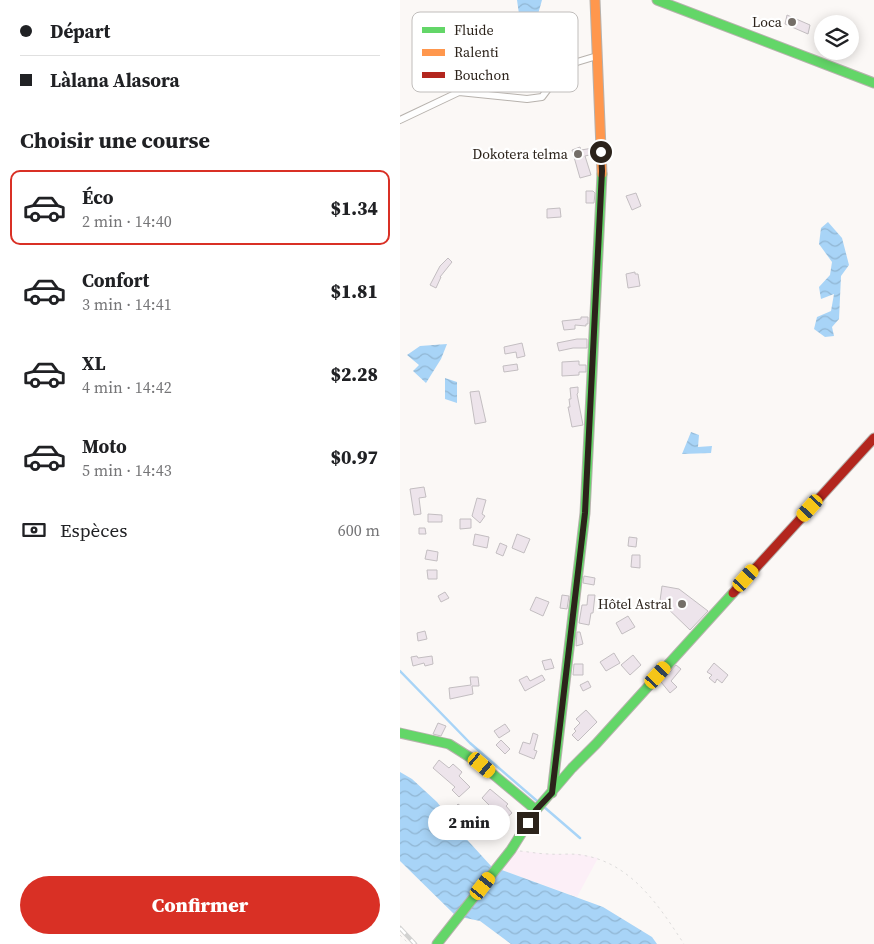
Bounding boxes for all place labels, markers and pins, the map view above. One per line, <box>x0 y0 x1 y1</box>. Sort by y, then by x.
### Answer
place label: Loca <box>752 12 783 32</box>
marker: Loca <box>786 16 798 28</box>
place label: Dokotera telma <box>472 144 569 164</box>
marker: Dokotera telma <box>572 148 584 160</box>
place label: Hôtel Astral <box>598 594 672 614</box>
marker: Hôtel Astral <box>676 598 688 610</box>

